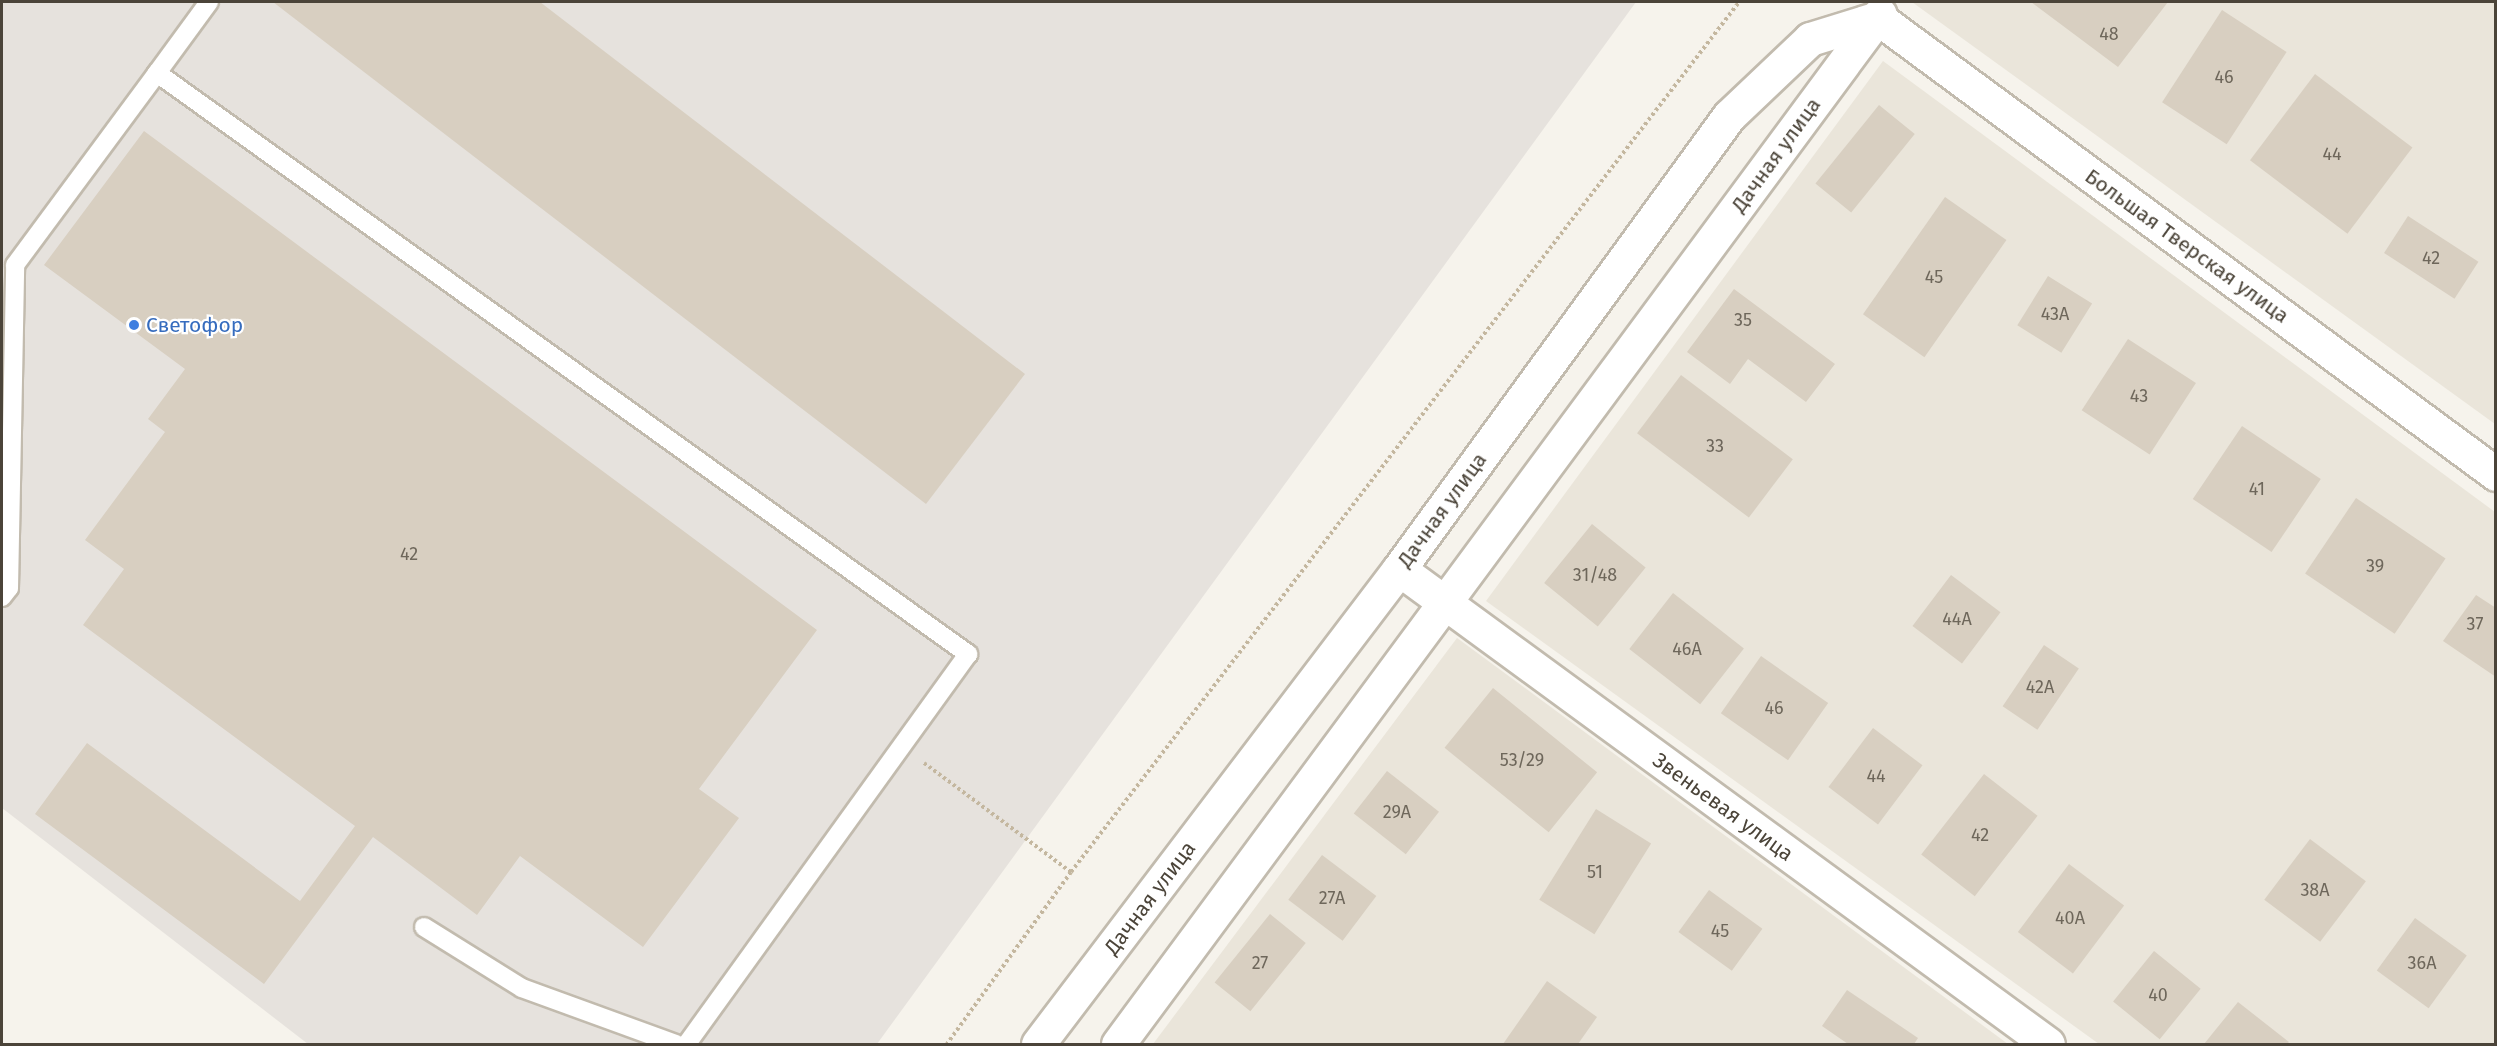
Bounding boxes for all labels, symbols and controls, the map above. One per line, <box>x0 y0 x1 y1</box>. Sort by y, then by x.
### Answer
house number: 48 <box>2099 23 2119 45</box>
house number: 46 <box>2214 66 2234 88</box>
street label: Дачная улица <box>1726 93 1826 217</box>
house number: 44 <box>2322 143 2342 165</box>
street label: Большая Тверская улица <box>2080 164 2294 328</box>
house number: 42 <box>2422 247 2440 269</box>
house number: 45 <box>1925 266 1943 288</box>
house number: 43А <box>2041 303 2069 325</box>
house number: 35 <box>1734 309 1752 331</box>
place label: Светофор <box>146 312 243 338</box>
marker: Светофор <box>127 318 141 332</box>
house number: 43 <box>2130 385 2148 407</box>
house number: 33 <box>1706 435 1724 457</box>
street label: Дачная улица <box>1392 448 1492 572</box>
house number: 41 <box>2249 478 2265 500</box>
house number: 42 <box>400 543 418 565</box>
house number: 39 <box>2366 555 2384 577</box>
house number: 31/48 <box>1573 564 1617 586</box>
house number: 44А <box>1942 608 1972 630</box>
house number: 37 <box>2467 613 2483 635</box>
house number: 46А <box>1672 638 1702 660</box>
house number: 42А <box>2026 676 2054 698</box>
house number: 46 <box>1764 697 1784 719</box>
street label: Звеньевая улица <box>1648 748 1798 866</box>
house number: 53/29 <box>1500 749 1544 771</box>
house number: 44 <box>1866 765 1886 787</box>
house number: 29А <box>1383 801 1411 823</box>
house number: 42 <box>1971 824 1989 846</box>
street label: Дачная улица <box>1099 836 1201 960</box>
house number: 51 <box>1587 861 1603 883</box>
house number: 38А <box>2300 879 2330 901</box>
house number: 27А <box>1319 887 1345 909</box>
house number: 40А <box>2055 907 2085 929</box>
house number: 45 <box>1711 920 1729 942</box>
house number: 27 <box>1252 952 1268 974</box>
house number: 36А <box>2408 952 2436 974</box>
house number: 40 <box>2148 984 2168 1006</box>

